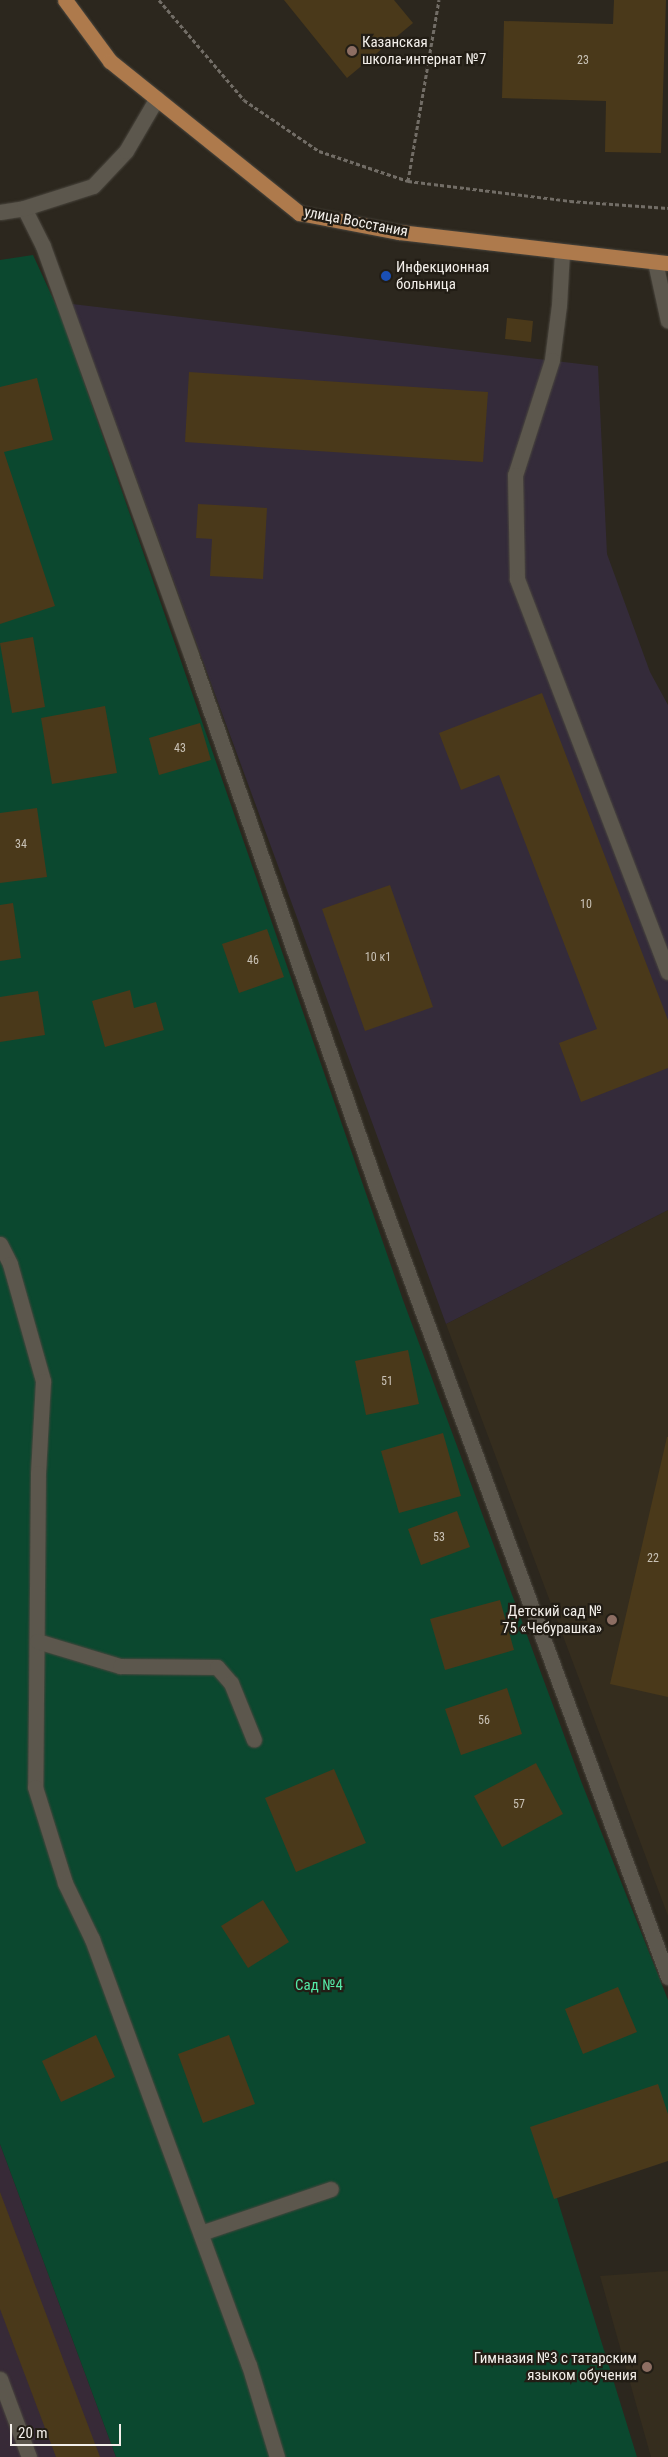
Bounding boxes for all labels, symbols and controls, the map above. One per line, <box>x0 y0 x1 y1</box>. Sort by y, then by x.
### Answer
place label: Казанская школа-интернат №7 <box>362 33 486 68</box>
marker: Казанская школа-интернат №7 <box>346 45 358 57</box>
house number: 23 <box>577 54 589 68</box>
street label: улица Восстания <box>303 203 409 241</box>
place label: Инфекционная больница <box>396 258 489 293</box>
marker: Инфекционная больница <box>380 270 392 282</box>
house number: 43 <box>174 742 186 756</box>
house number: 34 <box>15 838 27 852</box>
house number: 10 <box>580 898 592 912</box>
house number: 10 к1 <box>365 951 391 965</box>
house number: 46 <box>247 954 259 968</box>
house number: 51 <box>381 1375 393 1389</box>
house number: 53 <box>433 1531 445 1545</box>
house number: 22 <box>647 1552 659 1566</box>
place label: Детский сад № 75 «Чебурашка» <box>502 1602 602 1637</box>
marker: Детский сад № 75 «Чебурашка» <box>606 1614 618 1626</box>
house number: 56 <box>478 1714 490 1728</box>
house number: 57 <box>513 1798 525 1812</box>
park label: Сад №4 <box>295 1977 343 1995</box>
place label: Гимназия №3 с татарским языком обучения <box>474 2349 637 2384</box>
marker: Гимназия №3 с татарским языком обучения <box>641 2361 653 2373</box>
scale bar <box>12 2414 124 2446</box>
text: 20 m <box>18 2424 48 2442</box>

